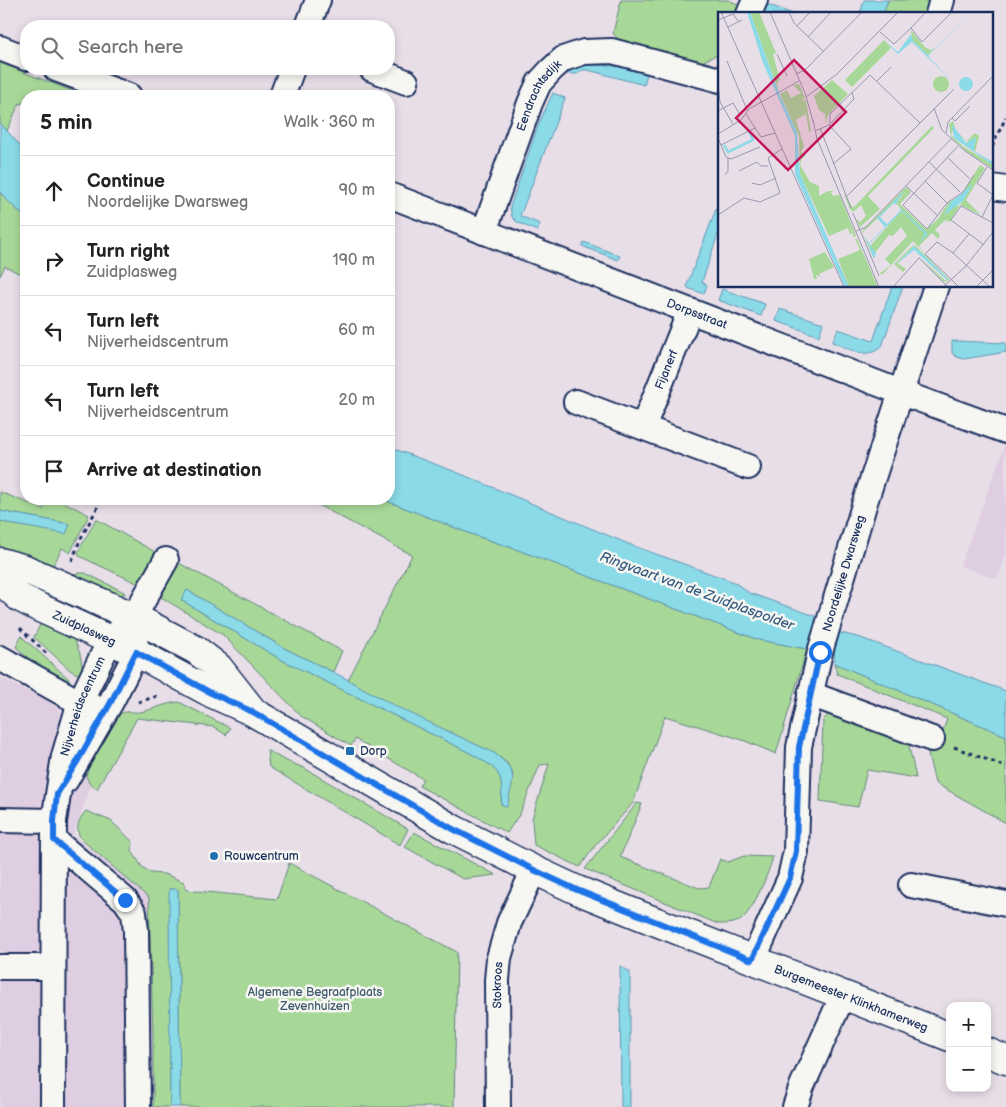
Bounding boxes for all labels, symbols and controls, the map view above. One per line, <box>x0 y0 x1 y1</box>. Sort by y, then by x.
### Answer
inset map <box>718 12 994 288</box>
search box <box>20 20 395 75</box>
icon: search <box>38 34 66 62</box>
text: Search here <box>78 36 183 59</box>
street label: Eendrachtsdijk <box>513 56 565 133</box>
text: 5 min <box>40 110 93 135</box>
text: Walk · 360 m <box>284 113 375 132</box>
text: Continue <box>87 170 165 193</box>
icon: ahead <box>40 177 68 205</box>
text: 90 m <box>339 181 375 200</box>
text: Noordelijke Dwarsweg <box>87 193 248 212</box>
text: Turn right <box>87 240 170 263</box>
icon: right <box>40 247 68 275</box>
text: 190 m <box>333 251 375 270</box>
text: Zuidplasweg <box>87 263 177 282</box>
street label: Dorpsstraat <box>664 295 730 332</box>
text: Turn left <box>87 310 159 333</box>
icon: left <box>40 317 68 345</box>
text: 60 m <box>338 321 375 340</box>
text: Nijverheidscentrum <box>87 333 228 352</box>
street label: Fijanerf <box>652 347 681 392</box>
text: Turn left <box>87 380 159 403</box>
icon: left <box>40 387 68 415</box>
text: 20 m <box>339 391 375 410</box>
text: Nijverheidscentrum <box>87 403 228 422</box>
icon: arrive <box>40 457 68 485</box>
text: Arrive at destination <box>87 459 262 482</box>
street label: Noordelijke Dwarsweg <box>819 513 868 634</box>
water label: Ringvaart van de Zuidplaspolder <box>598 548 797 634</box>
street label: Zuidplasweg <box>50 607 118 649</box>
route start <box>809 641 832 664</box>
street label: Nijverheidscentrum <box>57 654 109 758</box>
place label: Dorp <box>360 744 387 759</box>
marker: Dorp <box>344 745 356 757</box>
place label: Rouwcentrum <box>224 849 299 864</box>
marker: Rouwcentrum <box>208 850 220 862</box>
route end <box>114 889 137 912</box>
street label: Stokroos <box>489 961 506 1009</box>
street label: Burgemeester Klinkhamerweg <box>772 961 930 1035</box>
park label: Algemene Begraafplaats Zevenhuizen <box>248 985 382 1014</box>
map controls <box>946 1002 991 1092</box>
button: + <box>946 1002 991 1047</box>
button: − <box>946 1047 991 1092</box>

